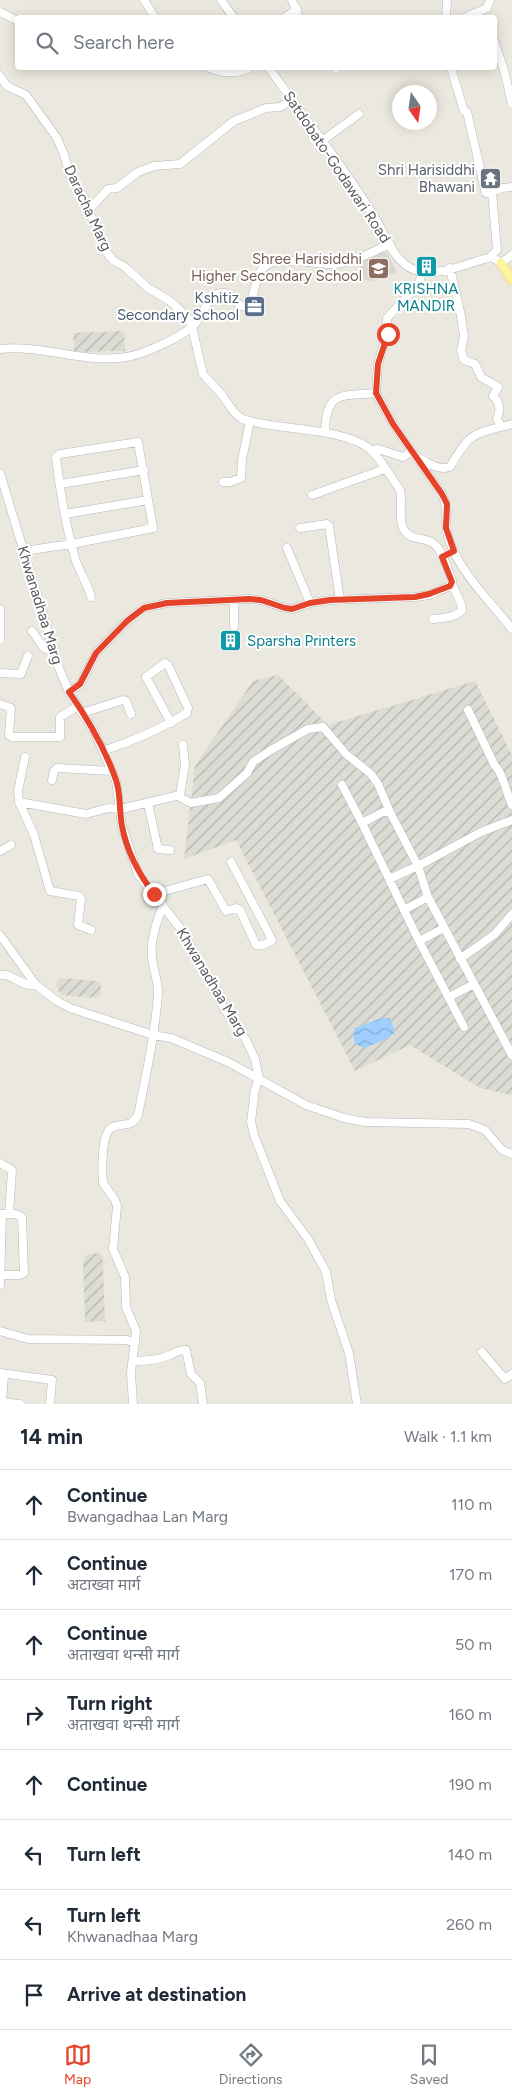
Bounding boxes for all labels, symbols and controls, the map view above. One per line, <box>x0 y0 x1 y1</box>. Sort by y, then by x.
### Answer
search box <box>15 15 497 70</box>
icon: search <box>33 29 61 57</box>
text: Search here <box>73 31 175 54</box>
north arrow <box>392 85 437 130</box>
street label: Satdobato-Godawari Road <box>279 88 395 246</box>
place label: Shri Harisiddhi Bhawani <box>378 161 475 196</box>
street label: Daracha Marg <box>60 162 116 254</box>
temple icon: Shri Harisiddhi Bhawani <box>479 167 503 191</box>
place label: Shree Harisiddhi Higher Secondary School <box>191 250 362 285</box>
building icon: KRISHNA MANDIR <box>414 254 438 278</box>
school or university icon: Shree Harisiddhi Higher Secondary School <box>366 256 390 280</box>
place label: KRISHNA MANDIR <box>394 280 458 315</box>
place label: Kshitiz Secondary School <box>117 289 239 324</box>
office icon: Kshitiz Secondary School <box>243 295 267 319</box>
route start <box>377 323 400 346</box>
street label: Khwanadhaa Marg <box>13 544 67 666</box>
building icon: Sparsha Printers <box>219 629 243 653</box>
place label: Sparsha Printers <box>247 632 356 650</box>
route end <box>143 883 166 906</box>
street label: Khwanadhaa Marg <box>173 925 251 1039</box>
text: 14 min <box>20 1424 83 1449</box>
text: Walk · 1.1 km <box>404 1427 492 1446</box>
text: Continue <box>67 1484 147 1507</box>
icon: ahead <box>20 1491 48 1519</box>
text: 110 m <box>451 1495 492 1514</box>
text: Bwangadhaa Lan Marg <box>67 1507 228 1526</box>
text: Continue <box>67 1552 147 1575</box>
icon: ahead <box>20 1561 48 1589</box>
text: 170 m <box>449 1565 492 1584</box>
text: अटाख्वा मार्ग <box>67 1575 141 1594</box>
text: Continue <box>67 1622 147 1645</box>
icon: ahead <box>20 1631 48 1659</box>
text: 50 m <box>455 1635 492 1654</box>
text: अताखवा थन्सी मार्ग <box>67 1645 180 1664</box>
text: Turn right <box>67 1692 153 1715</box>
icon: right <box>20 1701 48 1729</box>
text: 160 m <box>449 1705 492 1724</box>
text: अताखवा थन्सी मार्ग <box>67 1715 180 1734</box>
icon: ahead <box>20 1771 48 1799</box>
text: Continue <box>67 1773 147 1796</box>
text: 190 m <box>449 1775 492 1794</box>
icon: left <box>20 1841 48 1869</box>
text: Turn left <box>67 1843 141 1866</box>
text: 140 m <box>448 1845 492 1864</box>
text: Turn left <box>67 1904 141 1927</box>
icon: left <box>20 1911 48 1939</box>
text: 260 m <box>446 1915 492 1934</box>
text: Khwanadhaa Marg <box>67 1927 198 1946</box>
icon: arrive <box>20 1981 48 2009</box>
text: Arrive at destination <box>67 1983 246 2006</box>
tab: Map <box>64 2041 92 2088</box>
tab: Directions <box>219 2041 283 2088</box>
tab: Saved <box>410 2041 448 2088</box>

